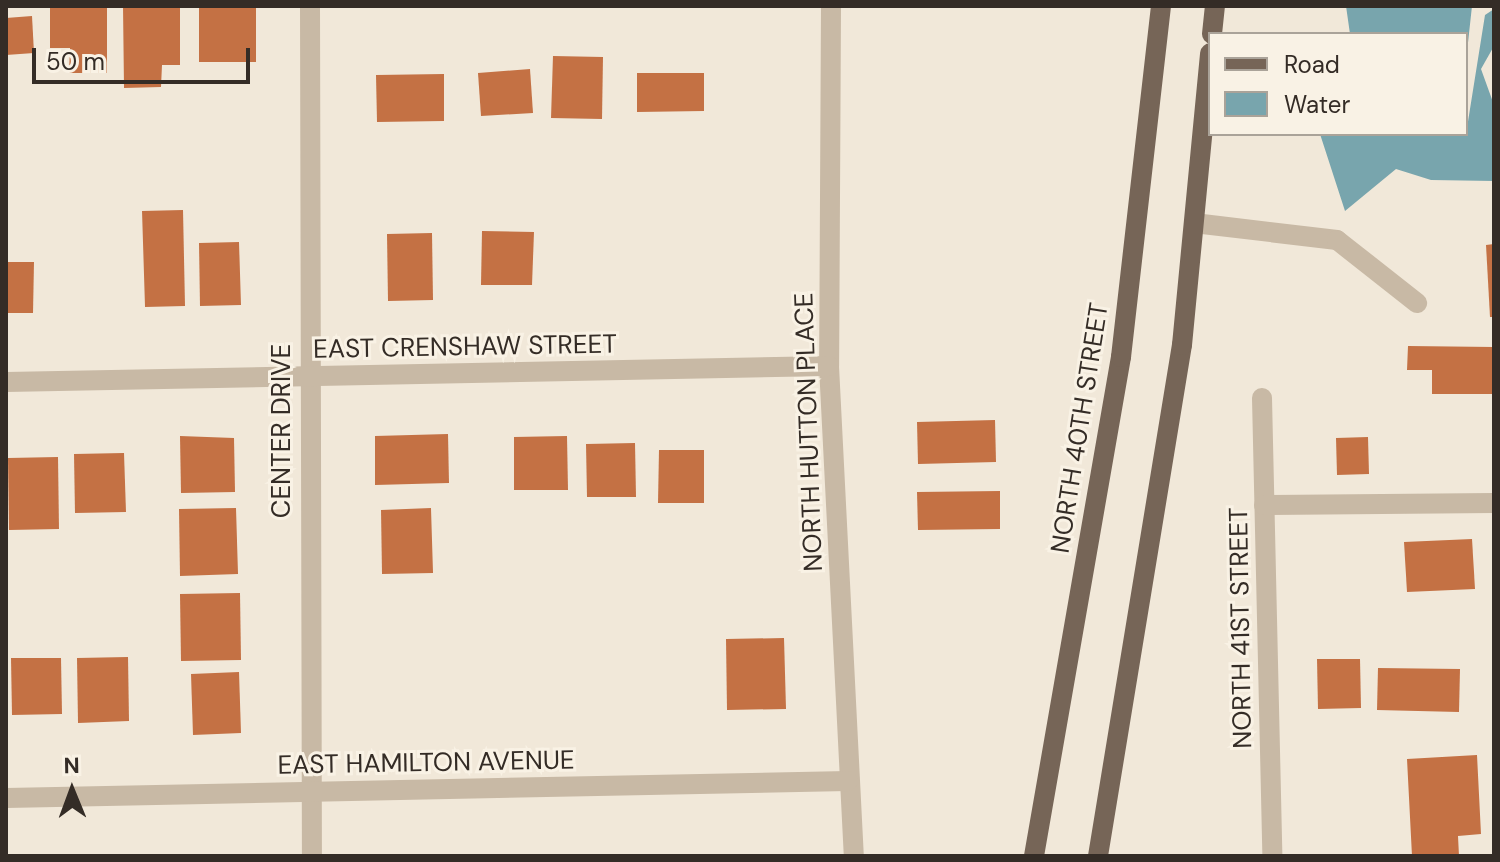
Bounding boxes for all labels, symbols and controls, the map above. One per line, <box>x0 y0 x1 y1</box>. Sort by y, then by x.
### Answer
scale bar <box>36 32 254 82</box>
legend <box>1208 32 1468 136</box>
text: 50 m <box>46 46 105 77</box>
text: Road <box>1284 49 1340 80</box>
text: Water <box>1284 89 1350 120</box>
street label: NORTH HUTTON PLACE <box>789 292 829 572</box>
street label: NORTH 40TH STREET <box>1045 301 1115 555</box>
street label: EAST CRENSHAW STREET <box>313 329 617 365</box>
street label: CENTER DRIVE <box>266 344 298 518</box>
street label: NORTH 41ST STREET <box>1223 507 1259 749</box>
street label: EAST HAMILTON AVENUE <box>277 745 575 781</box>
north arrow <box>32 750 112 830</box>
text: N <box>63 751 80 780</box>

